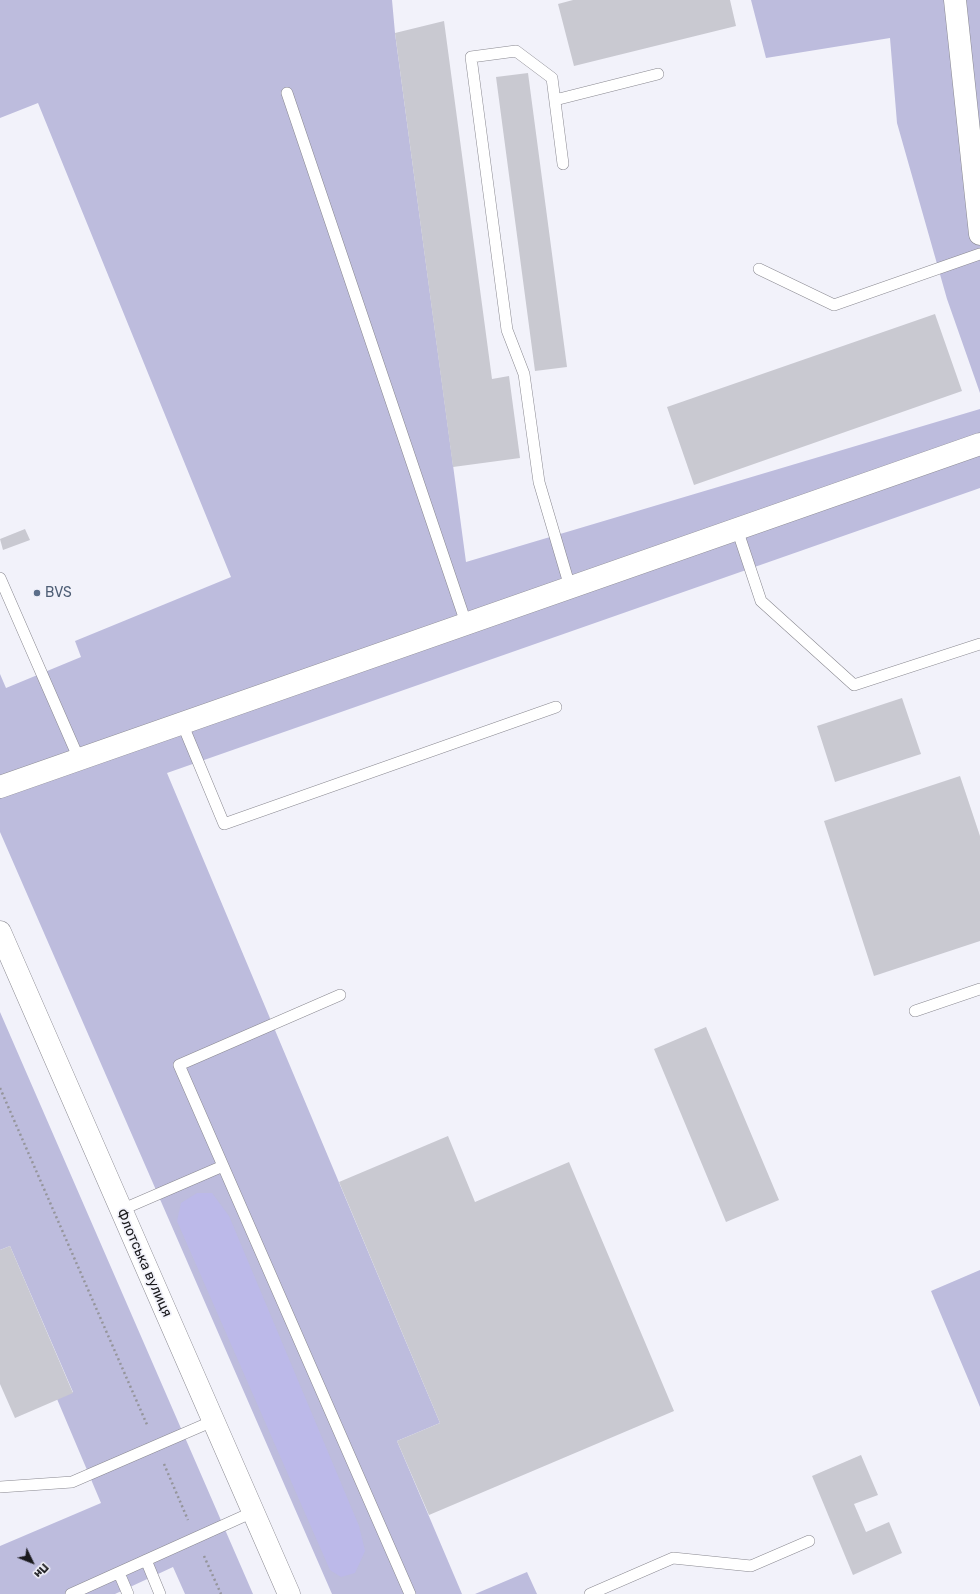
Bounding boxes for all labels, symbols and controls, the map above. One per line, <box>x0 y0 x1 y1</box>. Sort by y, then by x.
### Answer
place label: BVS <box>45 585 72 601</box>
marker: BVS <box>32 588 42 598</box>
street label: Флотська вулиця <box>113 1206 175 1320</box>
north arrow <box>12 1542 52 1582</box>
text: Пн <box>31 1561 51 1581</box>

